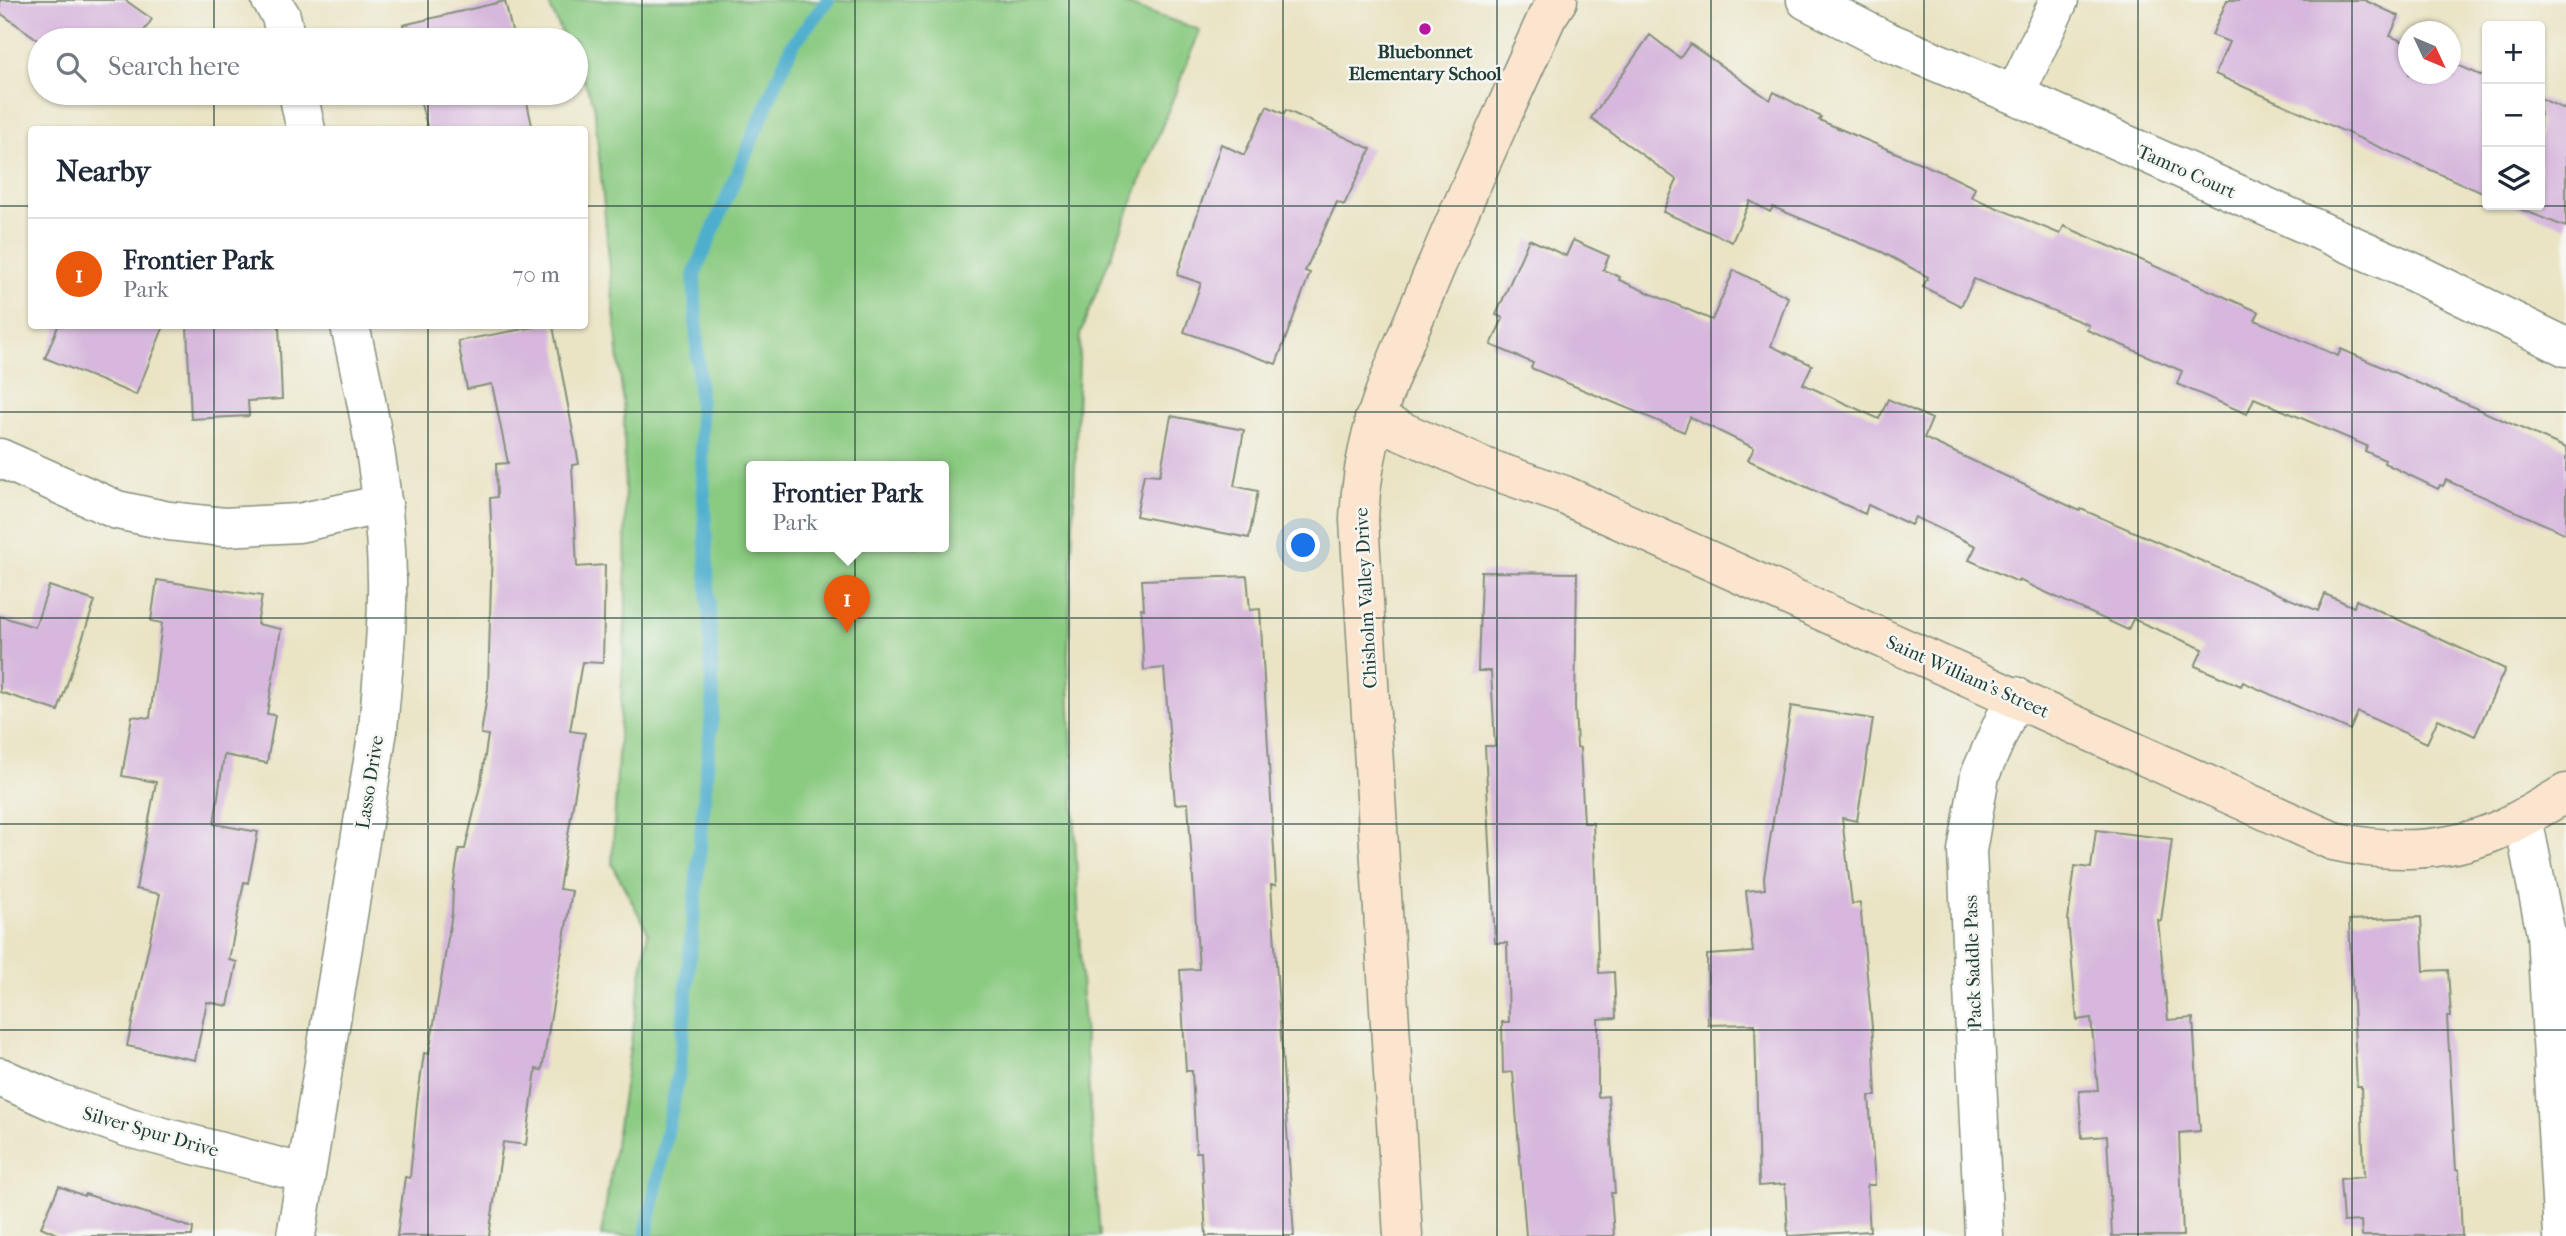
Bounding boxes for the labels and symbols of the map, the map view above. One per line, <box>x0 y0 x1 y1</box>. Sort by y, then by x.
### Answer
marker: Bluebonnet Elementary School <box>1417 21 1433 37</box>
north arrow <box>2398 21 2461 84</box>
place label: Bluebonnet Elementary School <box>1348 41 1502 85</box>
street label: Tamro Court <box>2134 140 2239 203</box>
street label: Chisholm Valley Drive <box>1350 507 1382 689</box>
your location <box>1286 528 1320 562</box>
pin: 1 <box>824 575 870 633</box>
street label: Saint William's Street <box>1883 631 2053 723</box>
street label: Lasso Drive <box>352 734 388 831</box>
street label: Pack Saddle Pass <box>1960 895 1986 1029</box>
street label: Silver Spur Drive <box>80 1102 221 1162</box>

